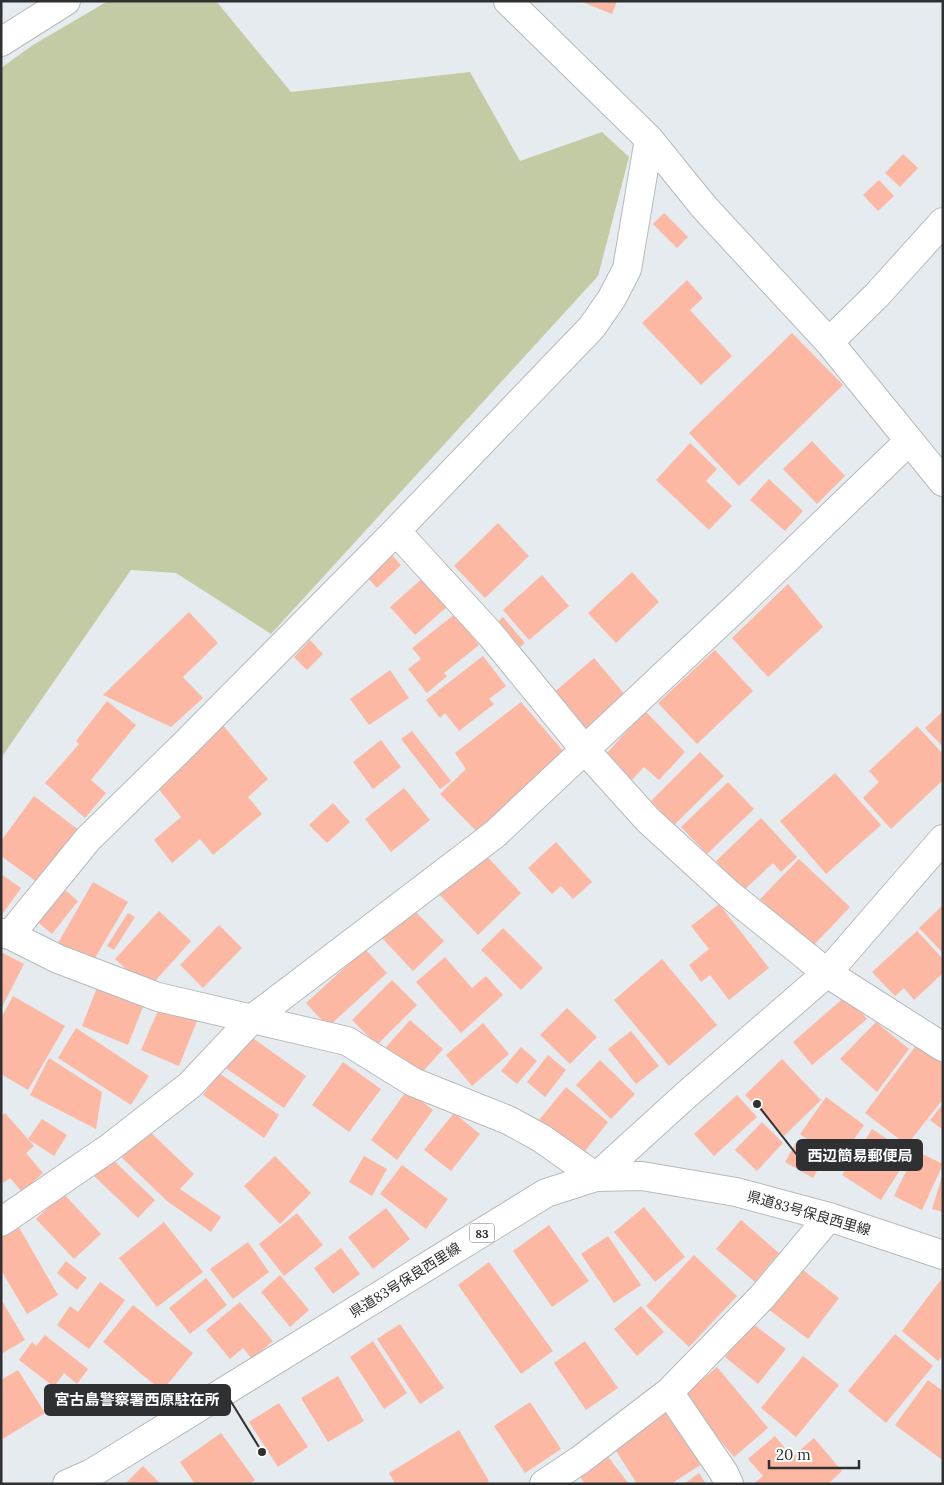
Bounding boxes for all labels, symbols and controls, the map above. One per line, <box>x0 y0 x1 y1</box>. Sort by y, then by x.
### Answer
callout: 西辺簡易郵便局 <box>797 1140 922 1170</box>
text: 西辺簡易郵便局 <box>807 1146 913 1165</box>
street label: 県道83号保良西里線 <box>745 1187 873 1239</box>
road number: 83 <box>470 1224 494 1242</box>
street label: 県道83号保良西里線 <box>346 1239 464 1321</box>
callout: 宮古島警察署西原駐在所 <box>45 1385 230 1415</box>
text: 宮古島警察署西原駐在所 <box>54 1390 220 1409</box>
scale bar <box>769 1438 859 1470</box>
text: 20 m <box>776 1445 811 1464</box>

